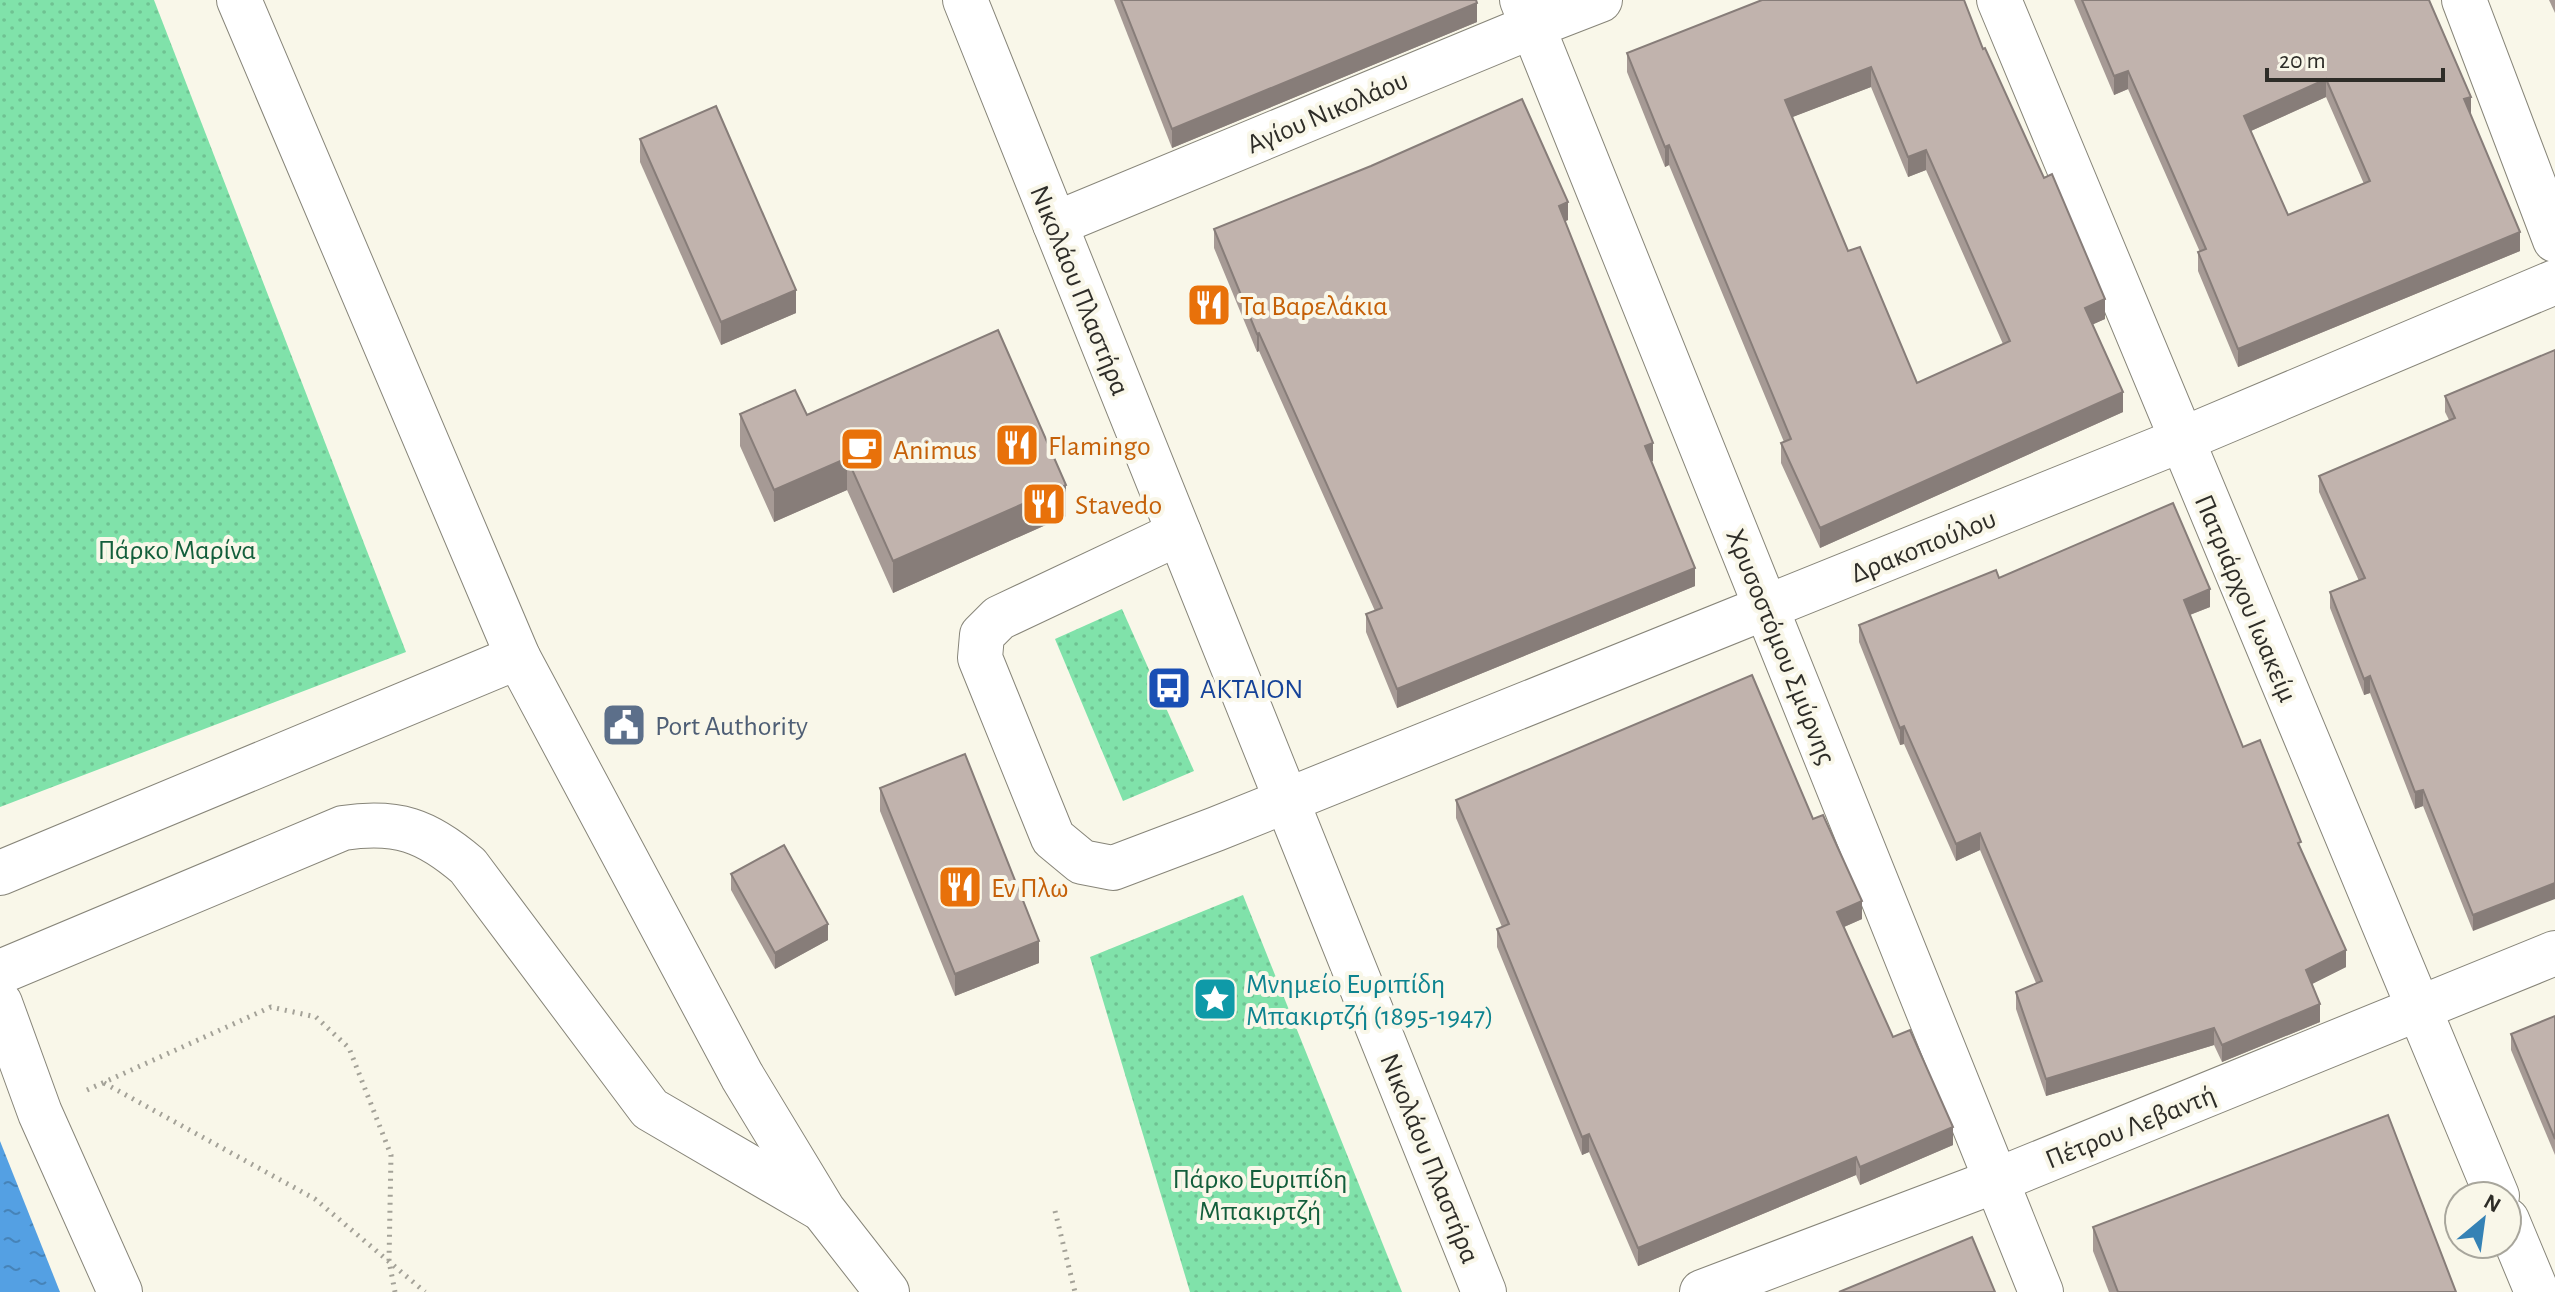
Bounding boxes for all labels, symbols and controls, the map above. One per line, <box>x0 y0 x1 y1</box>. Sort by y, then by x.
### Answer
scale bar <box>2267 32 2443 82</box>
text: 20 m <box>2279 49 2326 73</box>
street label: Αγίου Νικολάου <box>1243 66 1413 159</box>
street label: Νικολάου Πλαστήρα <box>1024 182 1134 400</box>
restaurant icon: Τα Βαρελάκια <box>1185 281 1233 329</box>
place label: Τα Βαρελάκια <box>1240 293 1388 321</box>
restaurant icon: Flamingo <box>993 421 1041 469</box>
cafe icon: Animus <box>838 425 886 473</box>
place label: Flamingo <box>1048 433 1151 461</box>
place label: Animus <box>893 437 977 465</box>
restaurant icon: Stavedo <box>1020 480 1068 528</box>
street label: Πατριάρχου Ιωακείμ <box>2189 491 2302 707</box>
place label: Stavedo <box>1075 492 1162 520</box>
street label: Δρακοπούλου <box>1847 505 2000 589</box>
street label: Χρυσοστόμου Σμύρνης <box>1720 525 1840 768</box>
park label: Πάρκο Μαρίνα <box>98 537 256 565</box>
bus stop icon: ΑΚΤΑΙΟΝ <box>1145 664 1193 712</box>
place label: ΑΚΤΑΙΟΝ <box>1200 676 1303 704</box>
public building icon: Port Authority <box>600 701 648 749</box>
place label: Port Authority <box>655 713 808 741</box>
restaurant icon: Εν Πλω <box>936 863 984 911</box>
place label: Εν Πλω <box>991 875 1068 903</box>
place label: Μνημείο Ευριπίδη Μπακιρτζή (1895-1947) <box>1246 971 1494 1031</box>
place icon: Μνημείο Ευριπίδη Μπακιρτζή (1895-1947) <box>1191 975 1239 1023</box>
street label: Νικολάου Πλαστήρα <box>1374 1050 1484 1268</box>
street label: Πέτρου Λεβαντή <box>2042 1081 2220 1175</box>
park label: Πάρκο Ευριπίδη Μπακιρτζή <box>1173 1166 1347 1226</box>
north arrow <box>2443 1180 2523 1260</box>
text: N <box>2480 1190 2504 1217</box>

